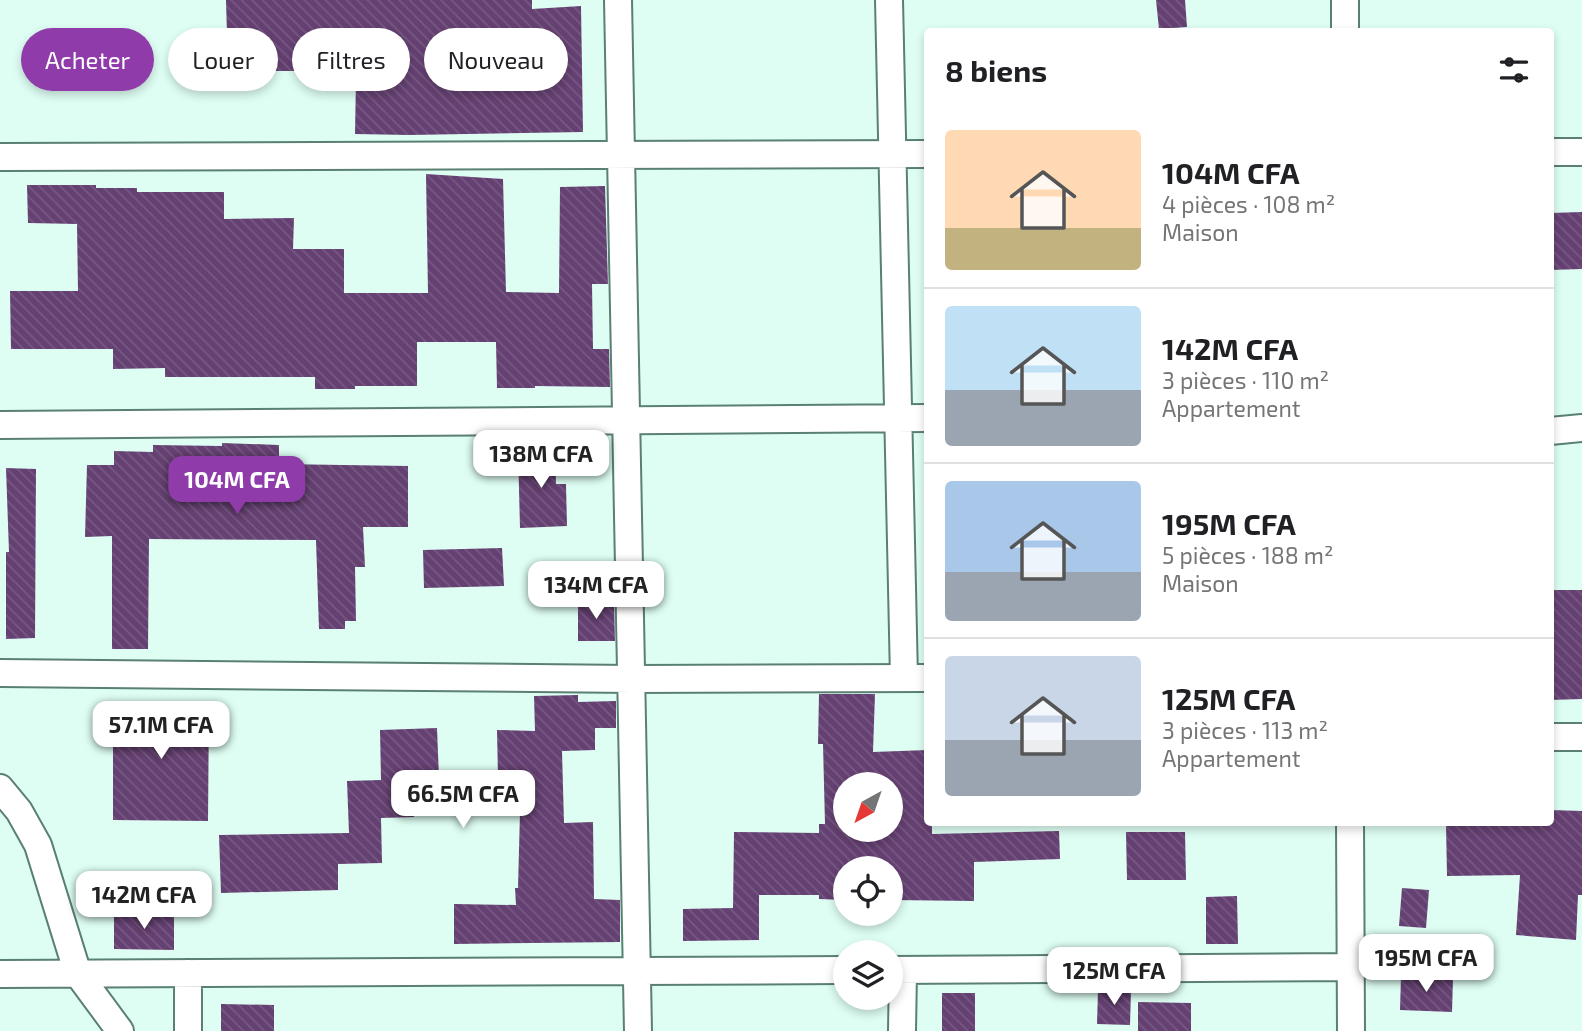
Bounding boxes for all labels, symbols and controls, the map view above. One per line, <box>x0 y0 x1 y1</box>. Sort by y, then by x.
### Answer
chip: Acheter <box>21 28 154 91</box>
chip: Louer <box>168 28 278 91</box>
chip: Filtres <box>292 28 410 91</box>
chip: Nouveau <box>424 28 568 91</box>
icon: filters <box>1495 51 1533 89</box>
text: 8 biens <box>945 52 1047 88</box>
text: 104M CFA <box>1162 154 1300 190</box>
icon: home <box>1001 158 1085 242</box>
text: 4 pièces · 108 m² <box>1162 190 1335 218</box>
text: Maison <box>1162 218 1239 246</box>
text: 142M CFA <box>1162 330 1298 366</box>
icon: home <box>1001 334 1085 418</box>
text: 3 pièces · 110 m² <box>1162 366 1329 394</box>
text: Appartement <box>1162 394 1301 422</box>
pin: 138M CFA <box>469 430 613 490</box>
text: 138M CFA <box>489 439 593 467</box>
pin: 104M CFA <box>165 456 309 516</box>
text: 104M CFA <box>184 465 290 493</box>
text: 195M CFA <box>1162 505 1296 541</box>
icon: home <box>1001 509 1085 593</box>
text: 5 pièces · 188 m² <box>1162 541 1334 569</box>
pin: 134M CFA <box>524 562 668 621</box>
text: Maison <box>1162 569 1239 597</box>
text: 134M CFA <box>544 570 648 598</box>
text: 125M CFA <box>1162 680 1295 716</box>
icon: home <box>1001 684 1085 768</box>
pin: 57.1M CFA <box>81 702 241 761</box>
text: 57.1M CFA <box>109 710 213 738</box>
text: 3 pièces · 113 m² <box>1162 716 1328 744</box>
text: Appartement <box>1162 744 1301 772</box>
pin: 66.5M CFA <box>383 770 543 830</box>
north arrow <box>833 772 903 842</box>
map controls <box>833 772 903 1010</box>
text: 66.5M CFA <box>407 779 519 807</box>
button: locate <box>833 856 903 926</box>
pin: 142M CFA <box>72 872 216 931</box>
text: 142M CFA <box>92 880 196 908</box>
pin: 195M CFA <box>1354 934 1498 994</box>
button: layers <box>833 940 903 1010</box>
text: 195M CFA <box>1375 943 1477 971</box>
pin: 125M CFA <box>1042 948 1186 1007</box>
text: 125M CFA <box>1063 956 1165 984</box>

